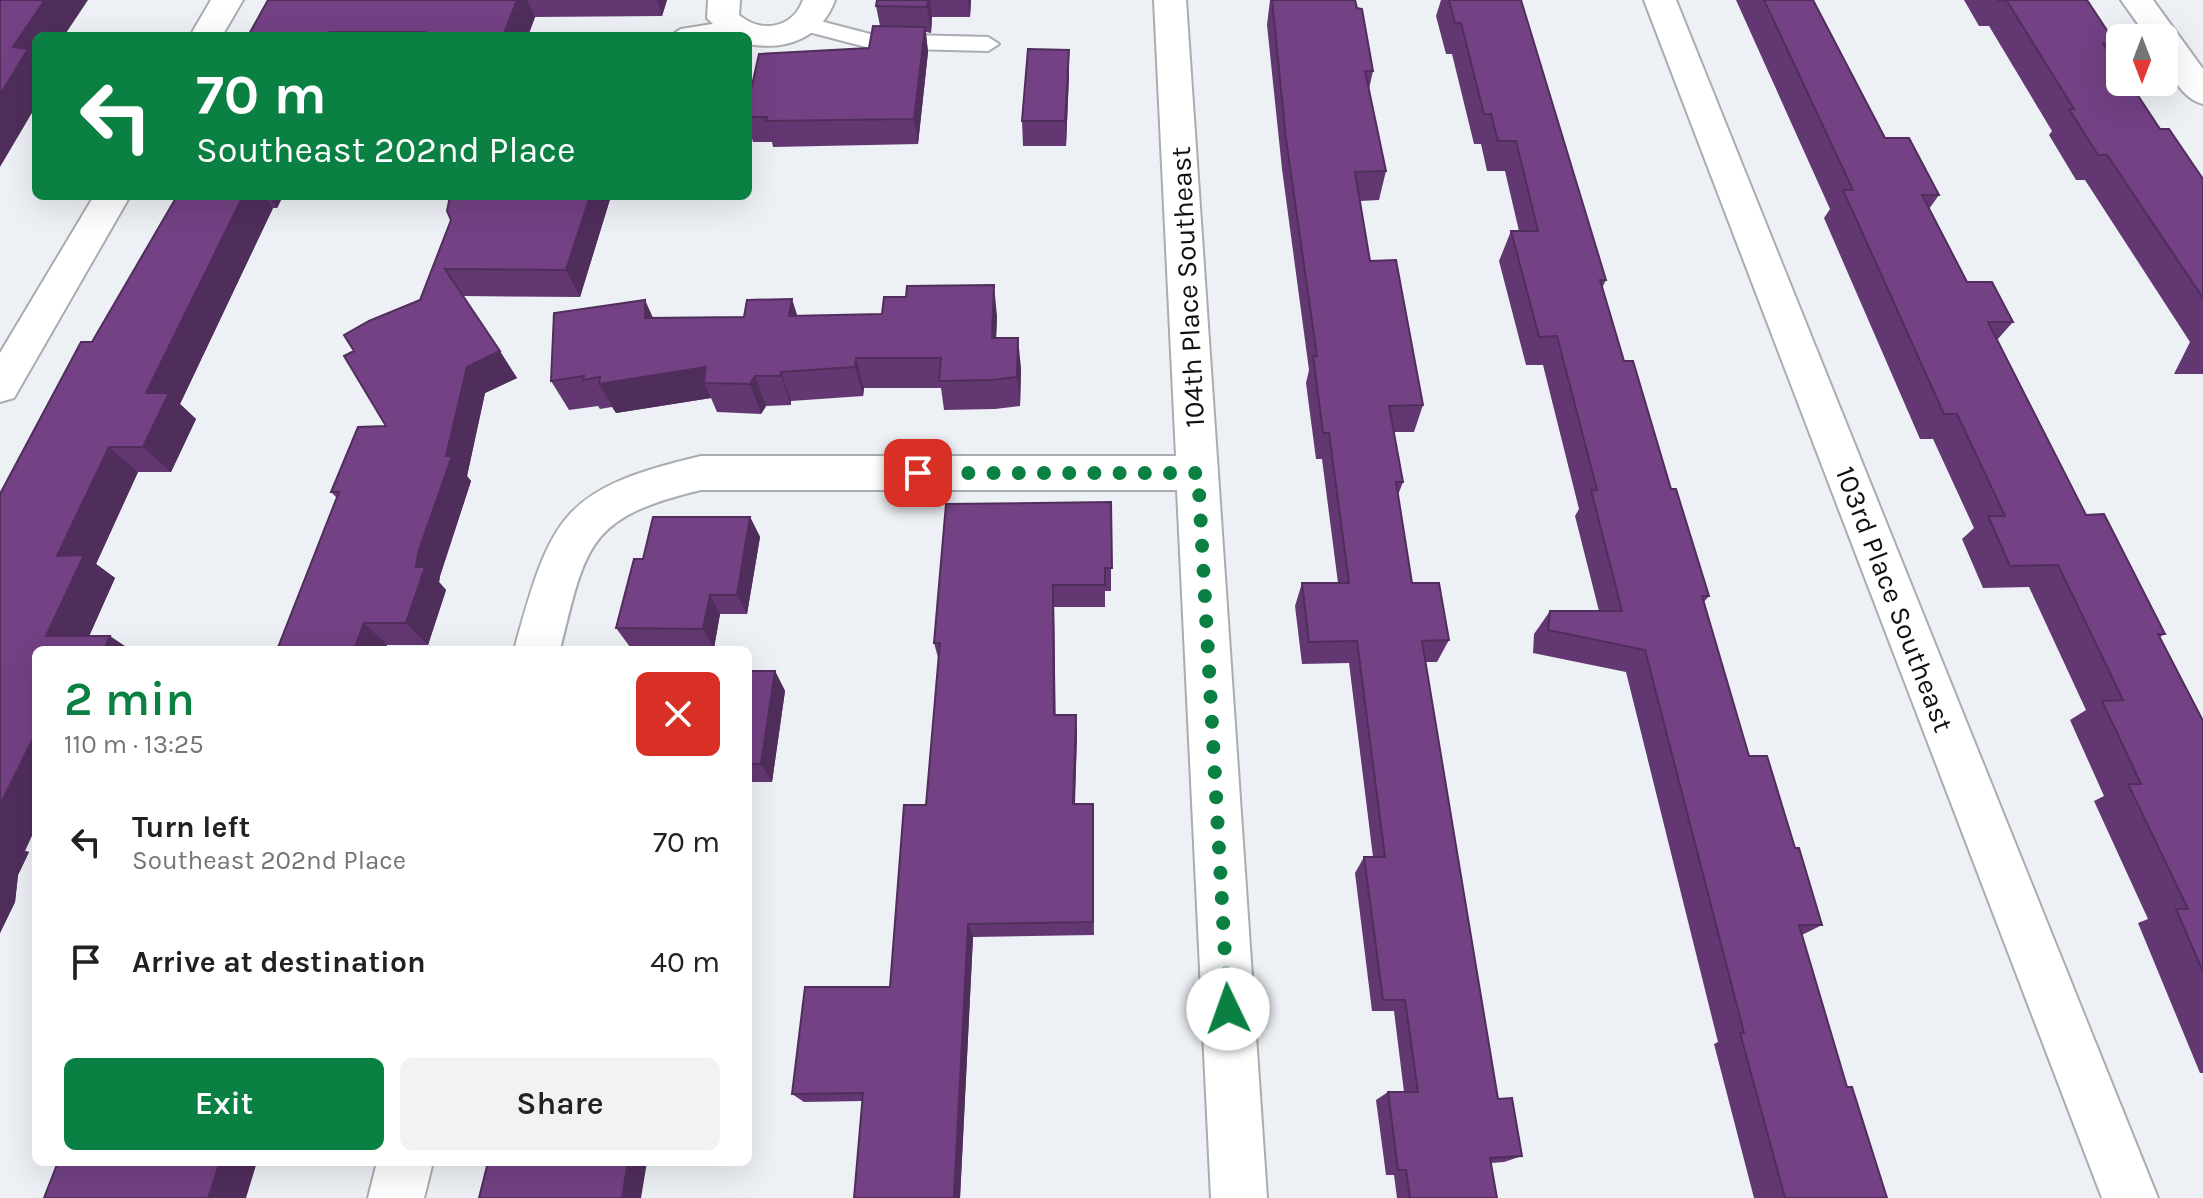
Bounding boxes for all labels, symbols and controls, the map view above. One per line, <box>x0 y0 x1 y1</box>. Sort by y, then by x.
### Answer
north arrow <box>2106 24 2178 96</box>
map controls <box>2106 24 2178 96</box>
text: 70 m <box>196 62 327 127</box>
icon: left <box>64 64 168 168</box>
text: Southeast 202nd Place <box>196 129 575 171</box>
street label: 104th Place Southeast <box>1164 146 1211 428</box>
pin <box>884 439 952 507</box>
icon: arrive <box>896 451 940 495</box>
street label: 103rd Place Southeast <box>1829 462 1960 737</box>
text: 2 min <box>64 671 195 727</box>
button: close <box>636 672 720 756</box>
text: 110 m · 13:25 <box>64 729 204 760</box>
text: Turn left <box>132 809 250 845</box>
icon: left <box>64 820 108 864</box>
text: 70 m <box>653 824 720 860</box>
text: Southeast 202nd Place <box>132 845 406 876</box>
icon: arrive <box>64 940 108 984</box>
text: Arrive at destination <box>132 944 426 980</box>
text: 40 m <box>650 944 720 980</box>
position arrow <box>1186 967 1270 1051</box>
button: Exit <box>64 1058 384 1150</box>
button: Share <box>400 1058 720 1150</box>

